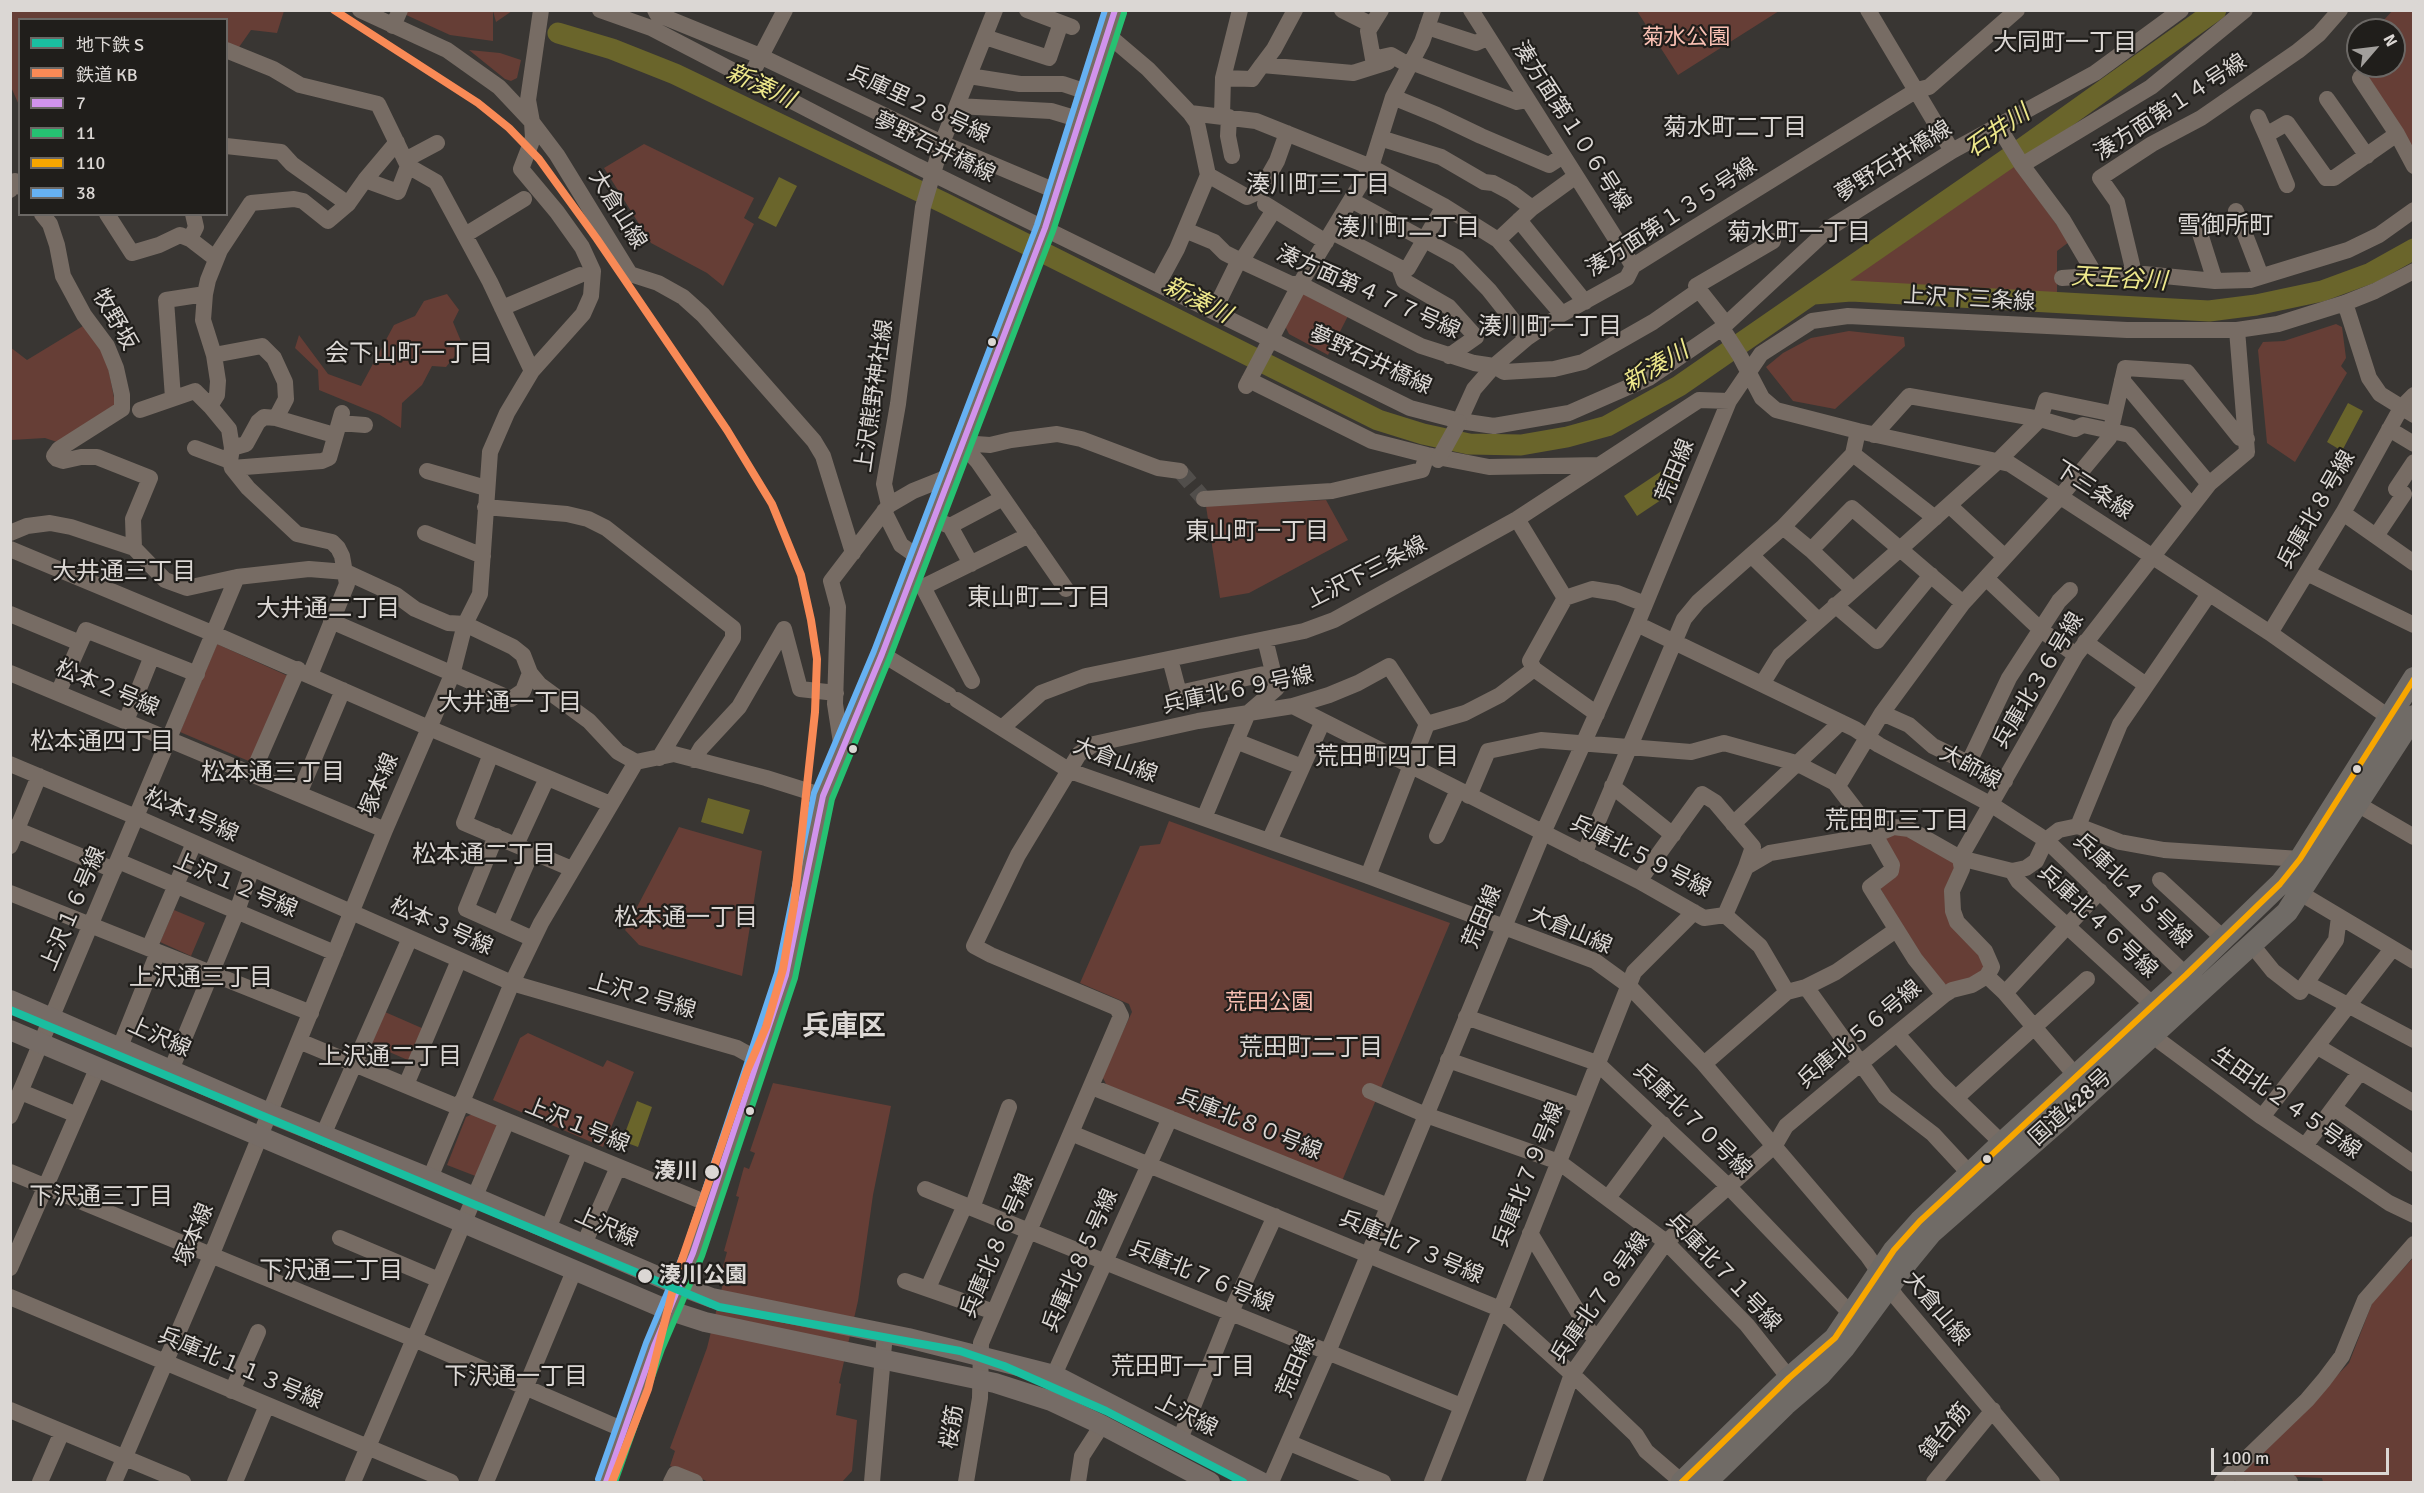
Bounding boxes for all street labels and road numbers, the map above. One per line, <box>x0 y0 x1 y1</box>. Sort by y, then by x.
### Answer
street label: 湊方面第１０６号線 <box>1506 37 1636 217</box>
street label: 湊方面第１４号線 <box>2090 49 2252 167</box>
street label: 兵庫里２８号線 <box>843 60 993 150</box>
street label: 夢野石井橋線 <box>869 107 999 189</box>
street label: 夢野石井橋線 <box>1831 116 1957 208</box>
street label: 湊方面第１３５号線 <box>1582 153 1762 283</box>
street label: 大倉山線 <box>582 166 652 254</box>
street label: 湊方面第４７７号線 <box>1272 241 1464 345</box>
street label: 上沢下三条線 <box>1902 283 2036 317</box>
street label: 牧野坂 <box>86 285 142 355</box>
street label: 上沢熊野神社線 <box>851 318 899 474</box>
street label: 夢野石井橋線 <box>1305 321 1435 401</box>
street label: 荒田線 <box>1651 435 1701 507</box>
street label: 兵庫北８号線 <box>2273 446 2361 574</box>
street label: 下三条線 <box>2049 456 2137 526</box>
street label: 上沢下三条線 <box>1302 531 1432 615</box>
street label: 兵庫北３６号線 <box>1988 608 2090 754</box>
street label: 松本２号線 <box>51 655 163 723</box>
street label: 兵庫北６９号線 <box>1160 662 1316 720</box>
street label: 大倉山線 <box>1069 733 1161 789</box>
street label: 大師線 <box>1935 740 2005 796</box>
street label: 塚本線 <box>355 749 405 821</box>
street label: 松本1号線 <box>140 784 242 848</box>
street label: 兵庫北５９号線 <box>1565 810 1715 904</box>
street label: 兵庫北４５号線 <box>2067 828 2197 954</box>
street label: 上沢１６号線 <box>36 843 112 975</box>
street label: 上沢１２号線 <box>169 848 301 924</box>
street label: 兵庫北４６号線 <box>2032 860 2162 984</box>
street label: 荒田線 <box>1458 881 1508 953</box>
street label: 松本３号線 <box>385 893 497 961</box>
street label: 大倉山線 <box>1524 902 1616 960</box>
street label: 上沢２号線 <box>585 969 699 1025</box>
street label: 兵庫北５６号線 <box>1793 975 1927 1095</box>
street label: 上沢線 <box>123 1013 195 1063</box>
street label: 生田北２４５号線 <box>2206 1043 2366 1165</box>
street label: 兵庫北７０号線 <box>1627 1058 1757 1184</box>
street label: 国道428号 <box>2024 1064 2118 1152</box>
street label: 兵庫北８０号線 <box>1173 1084 1325 1166</box>
street label: 上沢１号線 <box>521 1093 633 1159</box>
street label: 兵庫北７９号線 <box>1488 1099 1570 1251</box>
street label: 兵庫北８６号線 <box>956 1170 1040 1322</box>
street label: 兵庫北８５号線 <box>1038 1185 1124 1337</box>
street label: 塚本線 <box>170 1199 220 1271</box>
street label: 上沢線 <box>570 1203 642 1253</box>
street label: 兵庫北７３号線 <box>1335 1206 1487 1290</box>
street label: 兵庫北７１号線 <box>1660 1208 1786 1338</box>
street label: 兵庫北７８号線 <box>1546 1227 1656 1369</box>
street label: 兵庫北７６号線 <box>1125 1236 1277 1318</box>
street label: 大倉山線 <box>1898 1267 1974 1351</box>
street label: 兵庫北１１３号線 <box>154 1322 326 1416</box>
street label: 荒田線 <box>1272 1330 1322 1402</box>
street label: 上沢線 <box>1151 1389 1221 1443</box>
street label: 鎮台筋 <box>1915 1398 1977 1466</box>
street label: 桜筋 <box>937 1403 969 1451</box>

